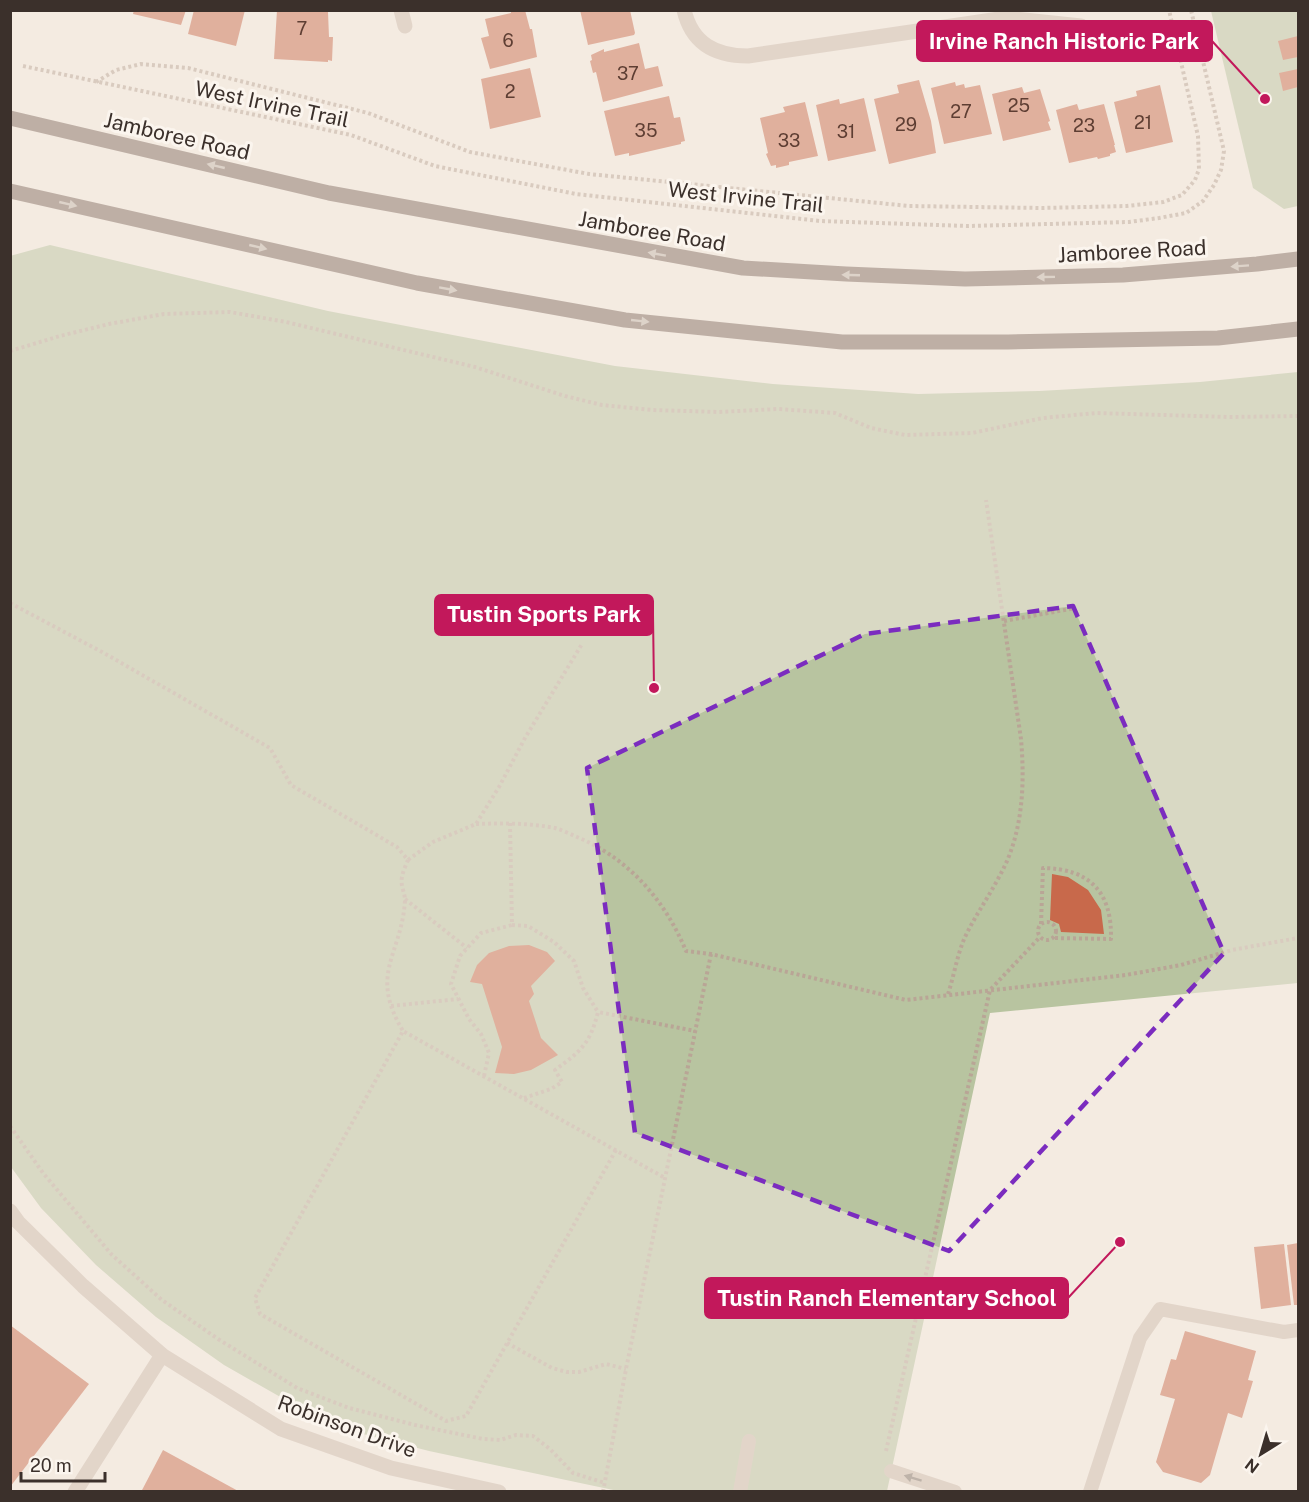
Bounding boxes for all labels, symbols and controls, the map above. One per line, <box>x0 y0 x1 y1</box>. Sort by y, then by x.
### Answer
house number: 7 <box>297 18 307 39</box>
callout: Irvine Ranch Historic Park <box>917 21 1212 61</box>
text: Irvine Ranch Historic Park <box>929 28 1200 54</box>
house number: 6 <box>502 30 514 51</box>
house number: 37 <box>617 63 639 84</box>
street label: West Irvine Trail <box>193 75 351 133</box>
house number: 2 <box>505 81 515 102</box>
house number: 25 <box>1008 95 1030 116</box>
house number: 27 <box>950 101 972 122</box>
street label: Jamboree Road <box>102 107 252 165</box>
house number: 21 <box>1134 112 1152 133</box>
house number: 29 <box>895 114 917 135</box>
house number: 23 <box>1073 115 1095 136</box>
house number: 35 <box>635 120 657 141</box>
house number: 31 <box>837 121 855 142</box>
house number: 33 <box>778 130 800 151</box>
one-way arrow <box>206 161 225 170</box>
street label: West Irvine Trail <box>667 176 825 218</box>
one-way arrow <box>58 200 77 209</box>
street label: Jamboree Road <box>577 206 727 256</box>
street label: Jamboree Road <box>1057 235 1207 267</box>
one-way arrow <box>249 243 268 252</box>
one-way arrow <box>648 249 667 258</box>
one-way arrow <box>1231 261 1250 271</box>
one-way arrow <box>841 270 860 279</box>
one-way arrow <box>1036 272 1055 281</box>
one-way arrow <box>439 285 458 294</box>
one-way arrow <box>631 316 650 326</box>
callout: Tustin Sports Park <box>435 595 653 635</box>
text: Tustin Sports Park <box>447 601 641 627</box>
callout: Tustin Ranch Elementary School <box>705 1278 1068 1318</box>
text: Tustin Ranch Elementary School <box>717 1285 1057 1311</box>
street label: Robinson Drive <box>274 1389 420 1463</box>
north arrow <box>1231 1424 1291 1484</box>
scale bar <box>21 1445 105 1483</box>
text: N <box>1242 1454 1263 1477</box>
text: 20 m <box>30 1455 72 1476</box>
one-way arrow <box>904 1472 922 1482</box>

